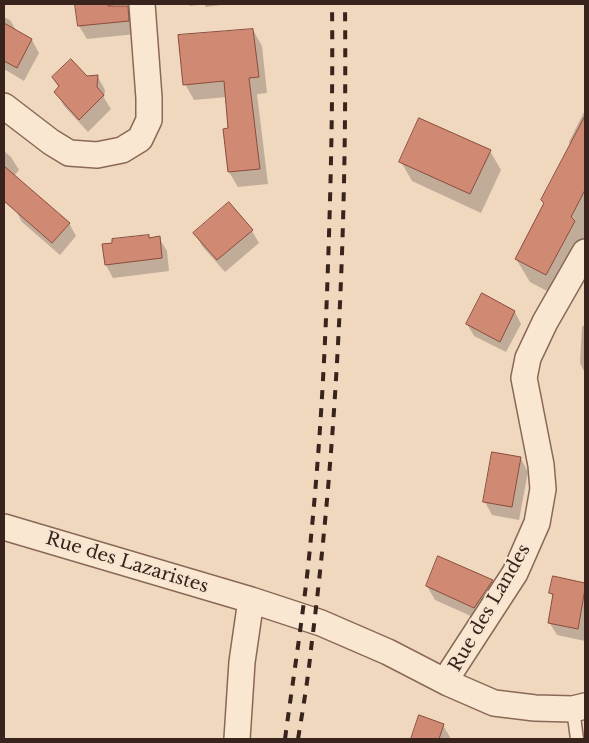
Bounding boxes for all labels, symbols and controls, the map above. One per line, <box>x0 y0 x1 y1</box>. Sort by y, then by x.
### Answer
street label: Rue des Lazaristes <box>43 528 211 598</box>
street label: Rue des Landes <box>445 540 535 676</box>

